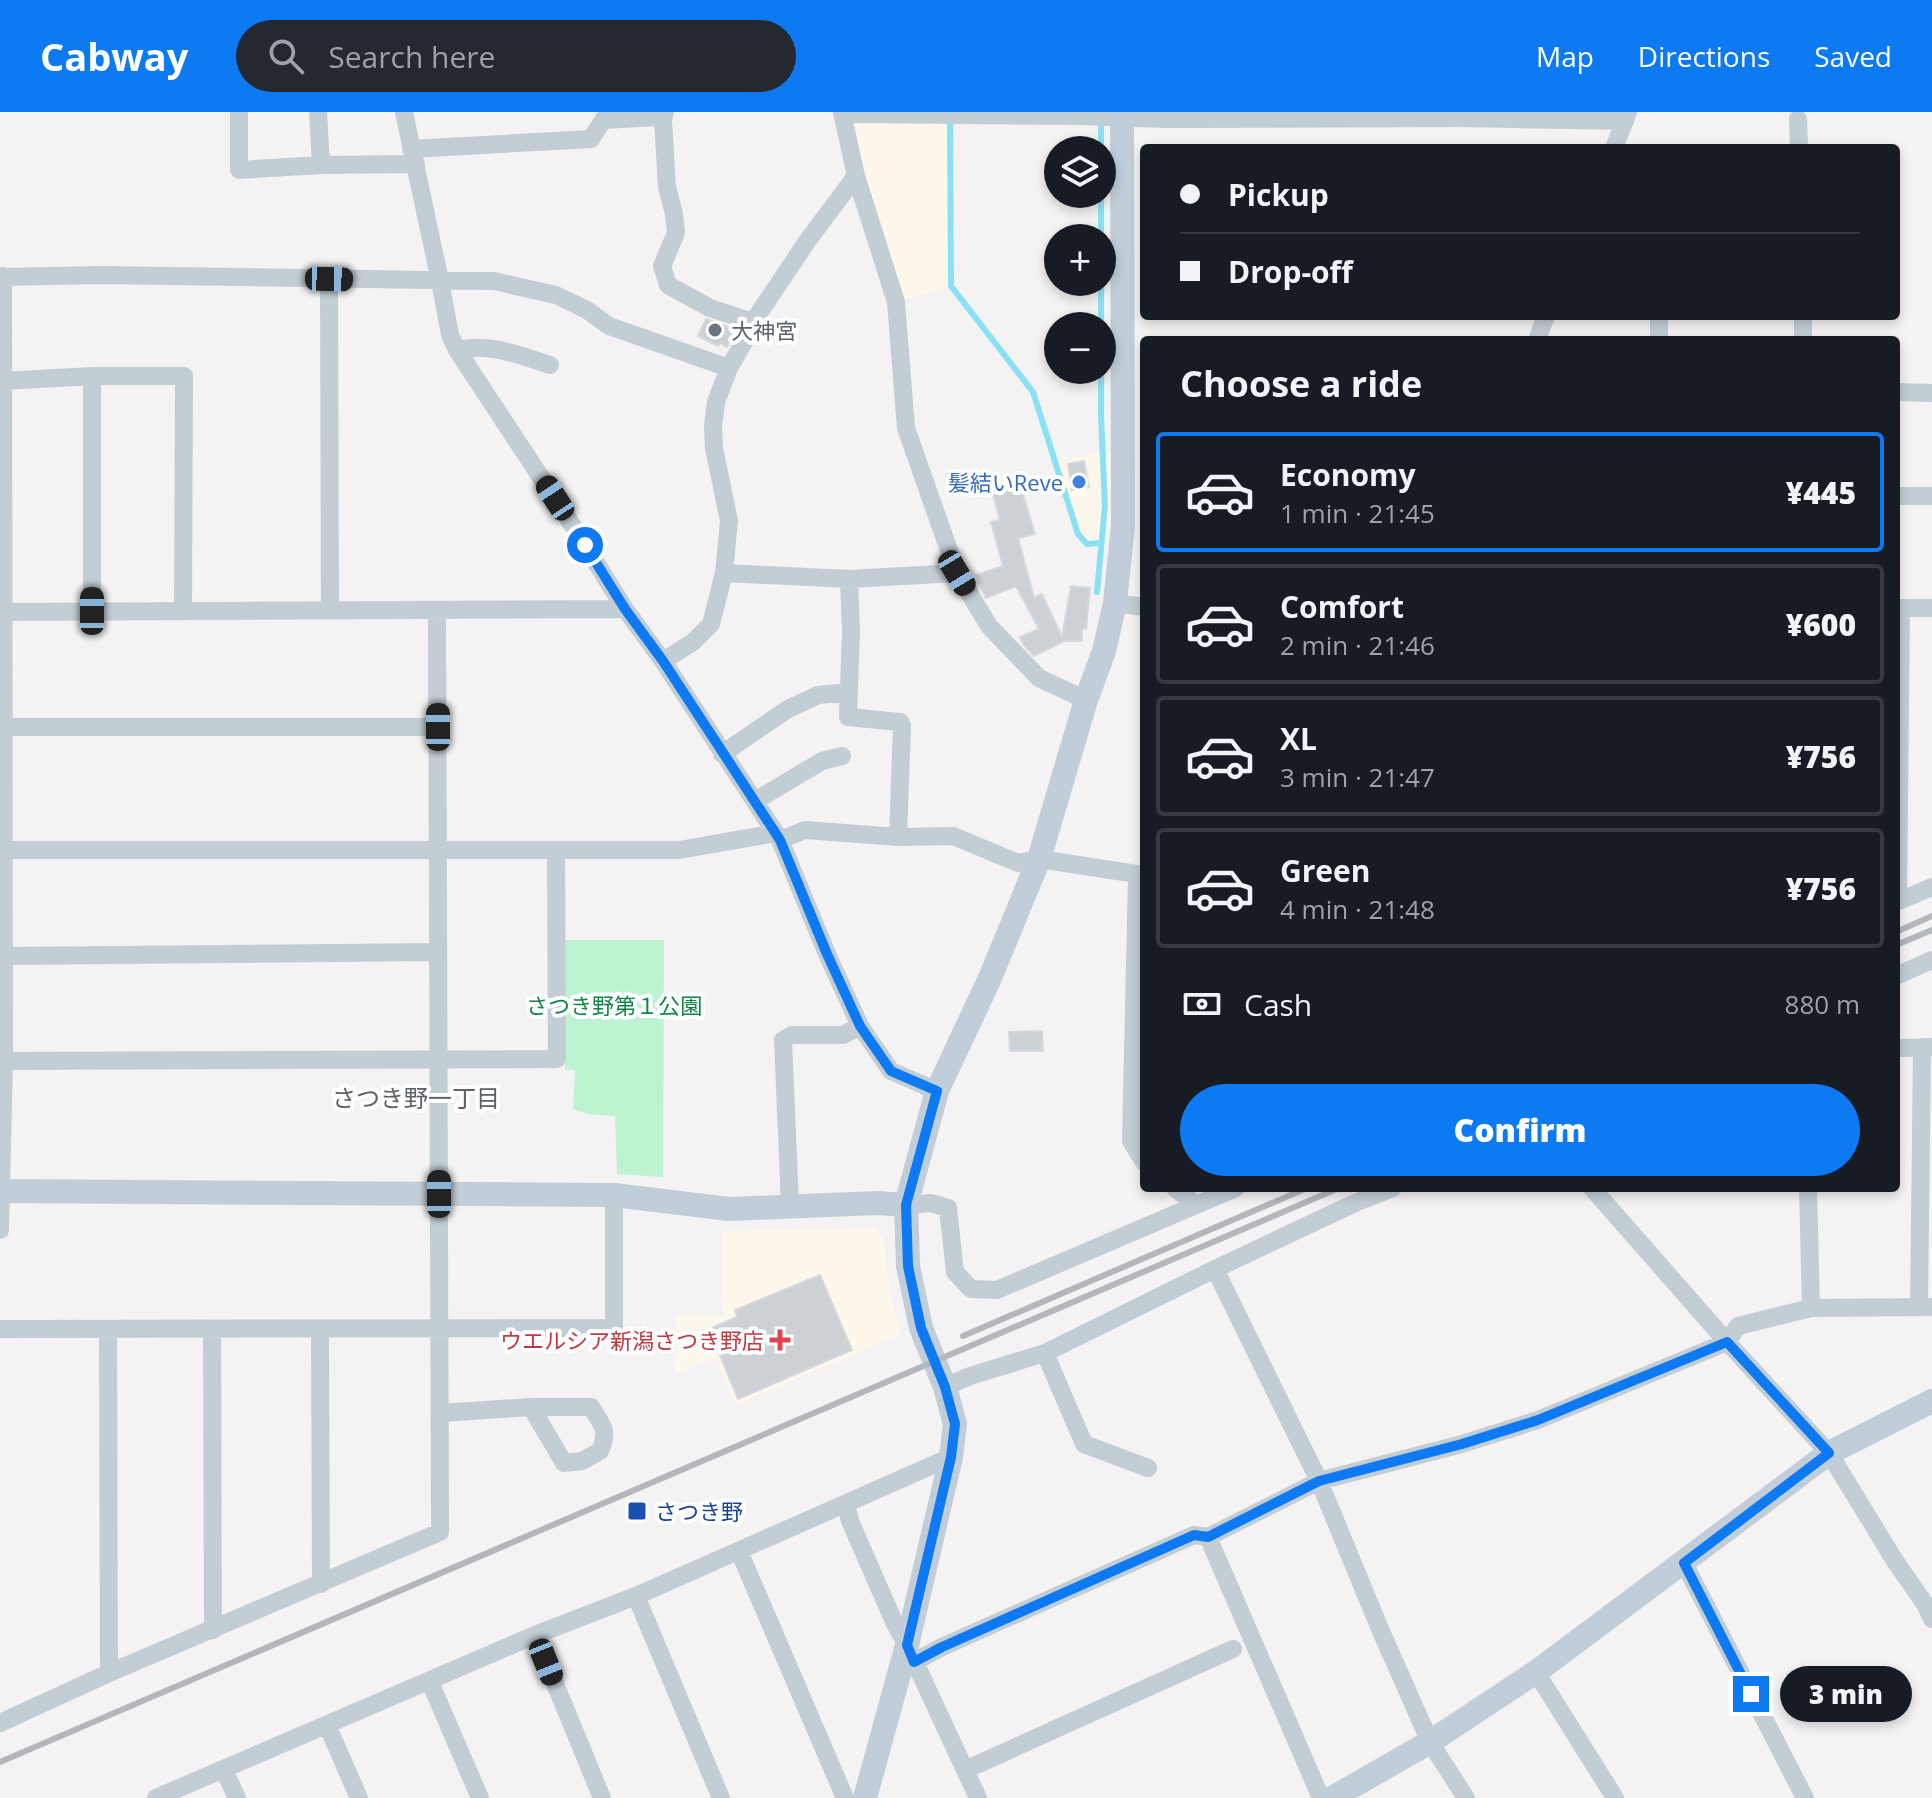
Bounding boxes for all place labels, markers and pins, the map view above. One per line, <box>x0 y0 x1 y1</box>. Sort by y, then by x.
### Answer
place label: 大神宮 <box>731 315 797 345</box>
marker: 大神宮 <box>706 321 724 339</box>
place label: 髪結いReve <box>948 467 1063 497</box>
marker: 髪結いReve <box>1070 473 1088 491</box>
place label: ウエルシア新潟さつき野店 <box>500 1325 764 1355</box>
marker: ウエルシア新潟さつき野店 <box>771 1331 789 1349</box>
place label: さつき野 <box>655 1496 743 1526</box>
marker: さつき野 <box>626 1500 648 1522</box>

